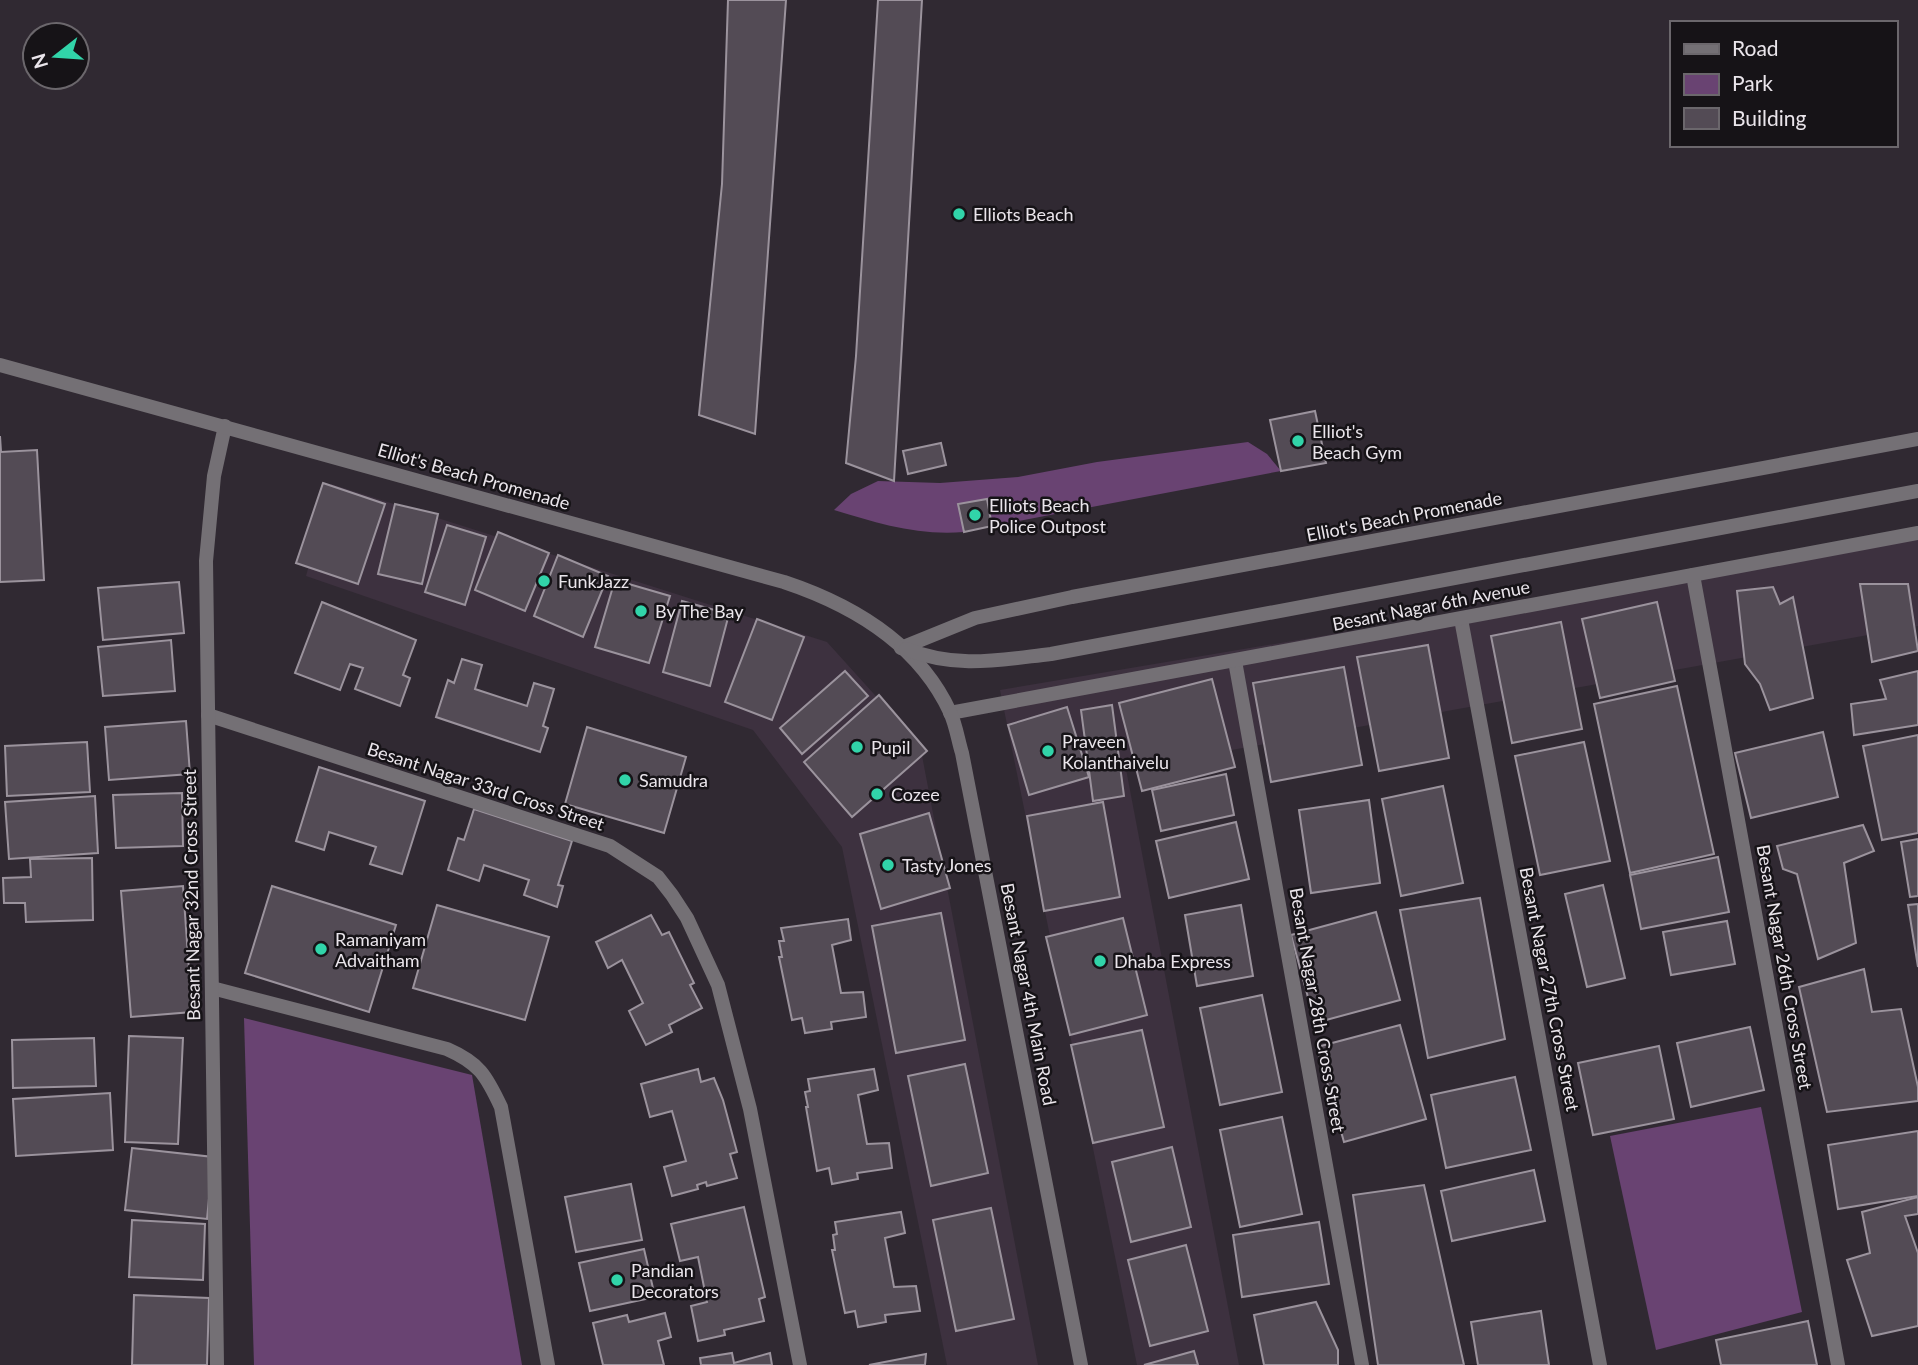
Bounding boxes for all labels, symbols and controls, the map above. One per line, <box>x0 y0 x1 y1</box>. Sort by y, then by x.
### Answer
north arrow <box>21 21 91 91</box>
legend <box>1670 21 1897 147</box>
text: Road <box>1732 35 1779 60</box>
text: N <box>26 51 52 71</box>
text: Park <box>1732 70 1773 95</box>
text: Building <box>1732 105 1807 130</box>
place label: Elliots Beach <box>973 203 1074 225</box>
marker: Elliots Beach <box>951 206 967 222</box>
place label: Elliot's Beach Gym <box>1312 420 1402 463</box>
marker: Elliot's Beach Gym <box>1290 433 1306 449</box>
street label: Elliot's Beach Promenade <box>375 438 573 514</box>
street label: Elliot's Beach Promenade <box>1304 486 1504 546</box>
place label: Elliots Beach Police Outpost <box>989 494 1107 537</box>
marker: Elliots Beach Police Outpost <box>967 507 983 523</box>
place label: FunkJazz <box>558 570 629 592</box>
marker: FunkJazz <box>536 573 552 589</box>
street label: Besant Nagar 6th Avenue <box>1330 575 1532 635</box>
place label: By The Bay <box>655 600 744 622</box>
marker: By The Bay <box>633 603 649 619</box>
place label: Praveen Kolanthaivelu <box>1062 730 1169 773</box>
place label: Pupil <box>871 736 910 758</box>
street label: Besant Nagar 33rd Cross Street <box>365 737 608 835</box>
marker: Pupil <box>849 739 865 755</box>
marker: Praveen Kolanthaivelu <box>1040 743 1056 759</box>
street label: Besant Nagar 32nd Cross Street <box>178 768 204 1021</box>
place label: Samudra <box>639 769 708 791</box>
marker: Samudra <box>617 772 633 788</box>
place label: Cozee <box>891 783 940 805</box>
marker: Cozee <box>869 786 885 802</box>
street label: Besant Nagar 26th Cross Street <box>1753 843 1817 1092</box>
place label: Tasty Jones <box>902 854 992 876</box>
marker: Tasty Jones <box>880 857 896 873</box>
street label: Besant Nagar 27th Cross Street <box>1516 865 1585 1113</box>
street label: Besant Nagar 4th Main Road <box>997 881 1061 1107</box>
street label: Besant Nagar 28th Cross Street <box>1286 886 1350 1135</box>
place label: Ramaniyam Advaitham <box>335 928 426 971</box>
marker: Ramaniyam Advaitham <box>313 941 329 957</box>
place label: Dhaba Express <box>1114 950 1231 972</box>
marker: Dhaba Express <box>1092 953 1108 969</box>
place label: Pandian Decorators <box>631 1259 719 1302</box>
marker: Pandian Decorators <box>609 1272 625 1288</box>

